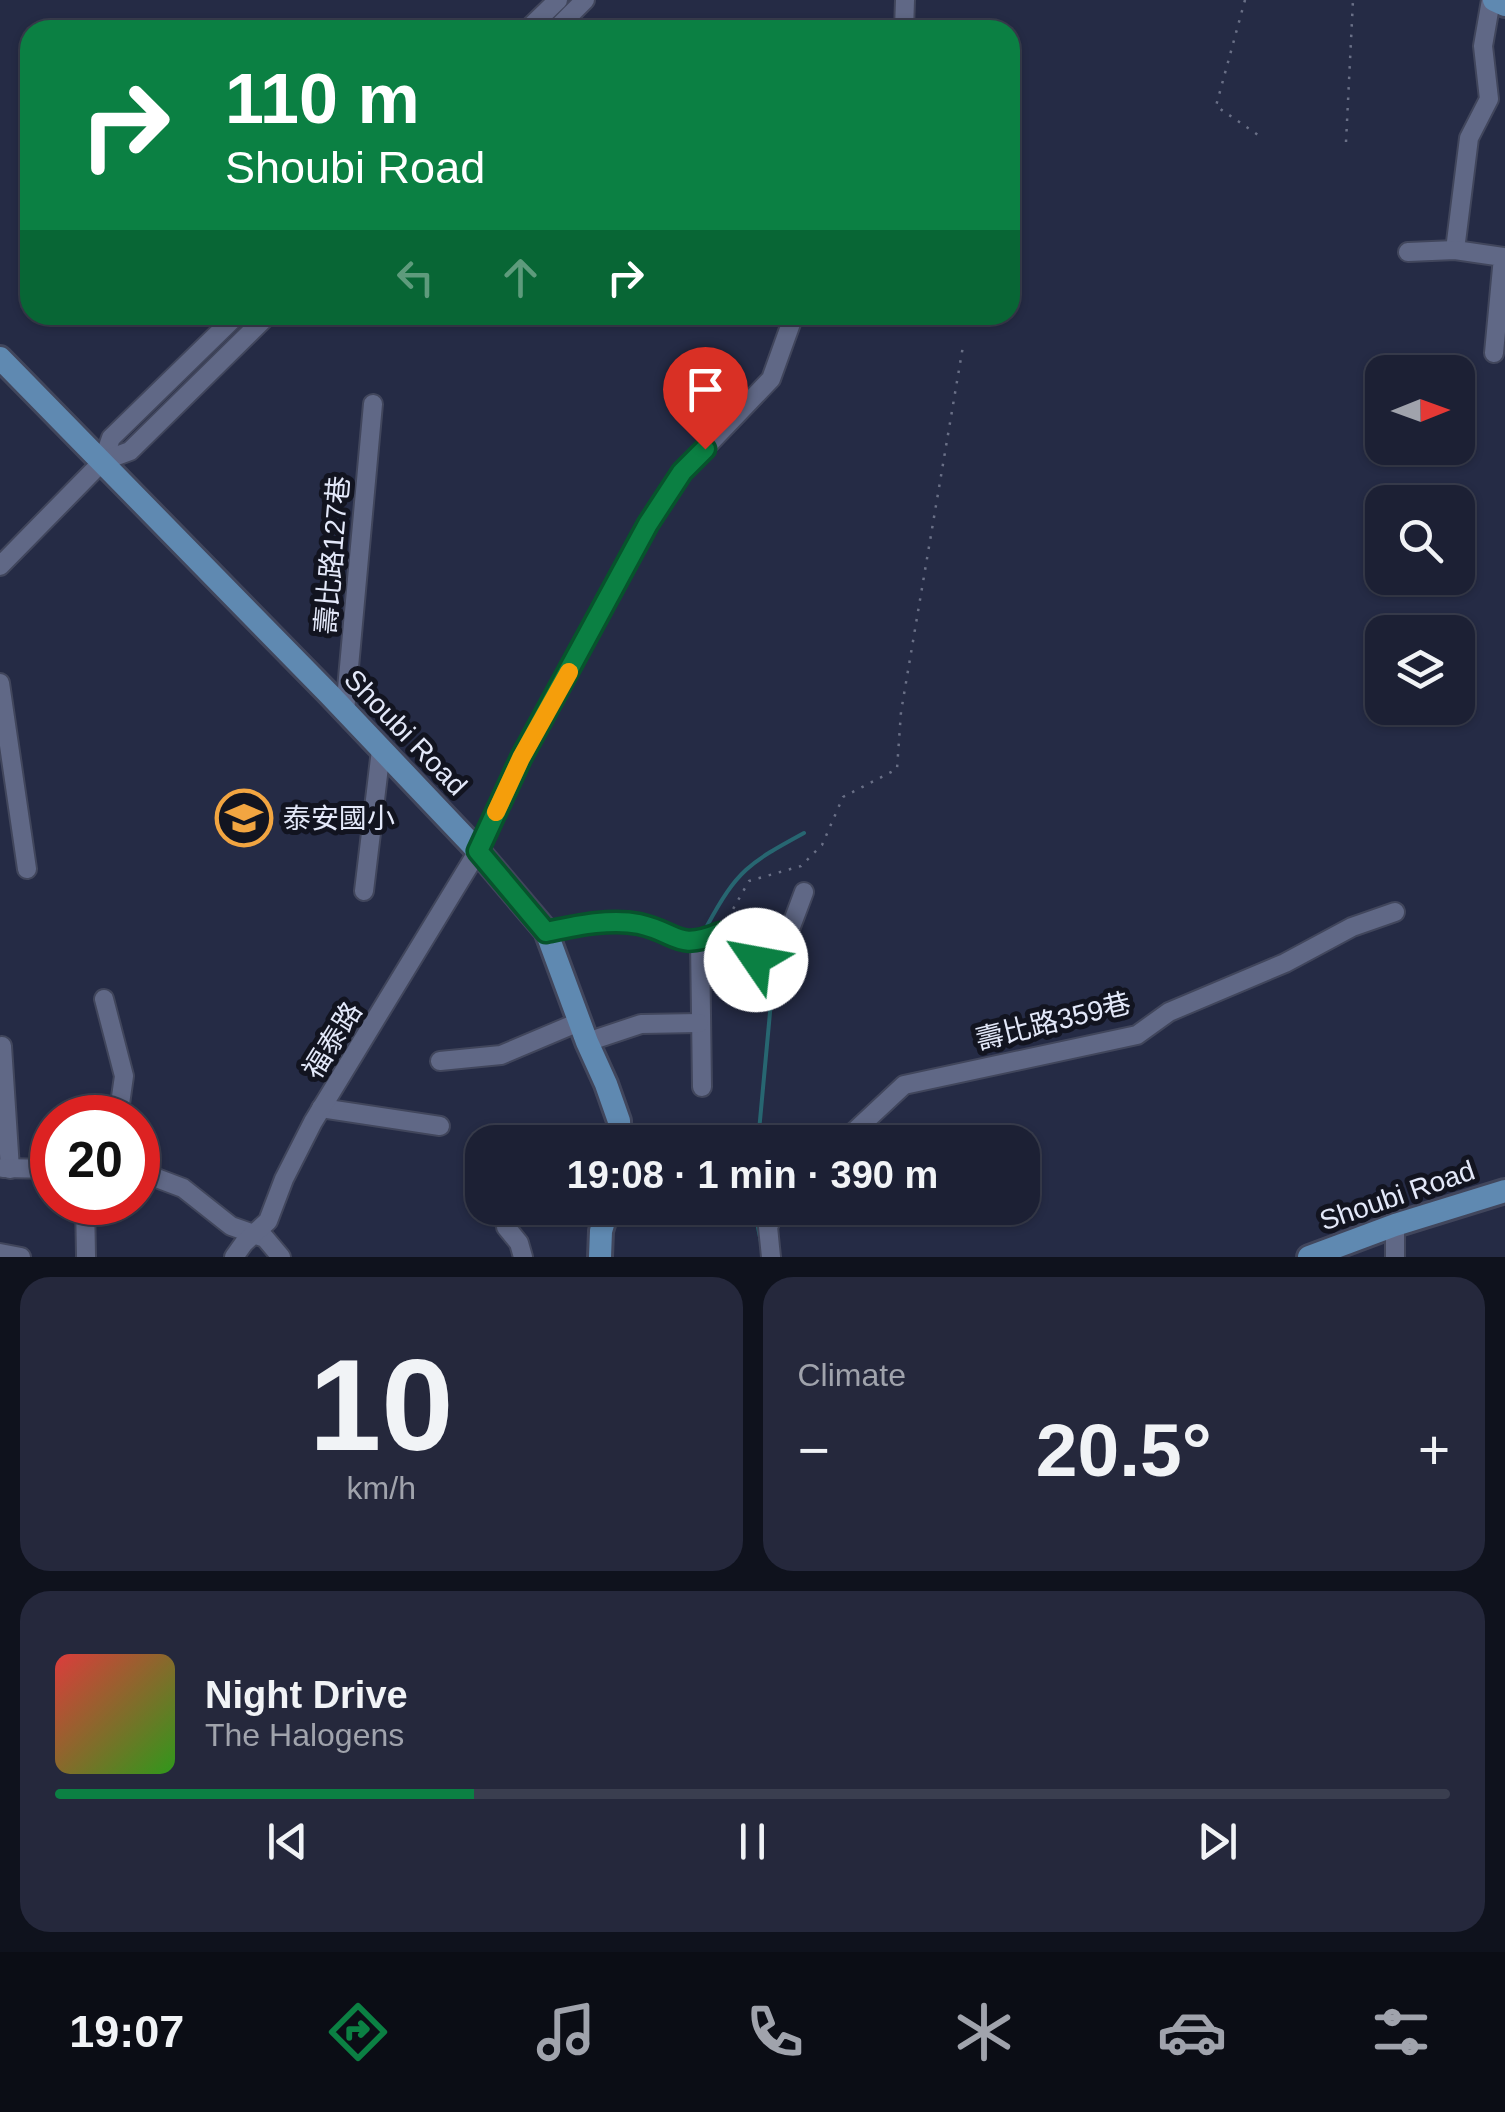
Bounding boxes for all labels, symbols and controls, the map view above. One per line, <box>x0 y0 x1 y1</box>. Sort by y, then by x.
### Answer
icon: right <box>60 60 190 190</box>
text: 110 m <box>225 60 420 138</box>
text: Shoubi Road <box>225 142 485 193</box>
icon: left <box>388 250 443 305</box>
icon: ahead <box>493 250 548 305</box>
icon: right <box>598 250 653 305</box>
pin <box>663 347 748 450</box>
north arrow <box>1365 355 1475 465</box>
map controls <box>1365 355 1475 725</box>
icon: arrive <box>678 362 733 417</box>
street label: 壽比路127巷 <box>310 475 355 635</box>
button: search <box>1365 485 1475 595</box>
button: layers <box>1365 615 1475 725</box>
street label: Shoubi Road <box>338 663 473 801</box>
school or university icon: 泰安國小 <box>214 788 274 848</box>
place label: 泰安國小 <box>283 803 395 834</box>
position arrow <box>704 908 808 1012</box>
street label: 壽比路359巷 <box>972 987 1134 1056</box>
street label: 福泰路 <box>297 996 368 1084</box>
speed limit sign: 20 <box>30 1095 160 1225</box>
text: 19:08 · 1 min · 390 m <box>567 1154 938 1196</box>
street label: Shoubi Road <box>1316 1154 1479 1236</box>
text: 10 <box>309 1332 454 1478</box>
text: Climate <box>798 1357 906 1393</box>
text: 20.5° <box>1036 1408 1212 1492</box>
text: − <box>798 1419 830 1481</box>
text: + <box>1418 1419 1450 1481</box>
text: km/h <box>347 1470 416 1506</box>
text: Night Drive <box>205 1674 408 1716</box>
text: The Halogens <box>205 1717 404 1753</box>
icon: previous <box>260 1814 315 1869</box>
icon: pause <box>725 1814 780 1869</box>
icon: next <box>1190 1814 1245 1869</box>
icon: directions <box>323 1997 393 2067</box>
icon: music <box>531 1997 601 2067</box>
icon: phone <box>740 1997 810 2067</box>
icon: climate <box>949 1997 1019 2067</box>
icon: car <box>1157 1997 1227 2067</box>
icon: filters <box>1366 1997 1436 2067</box>
text: 19:07 <box>69 2006 184 2057</box>

